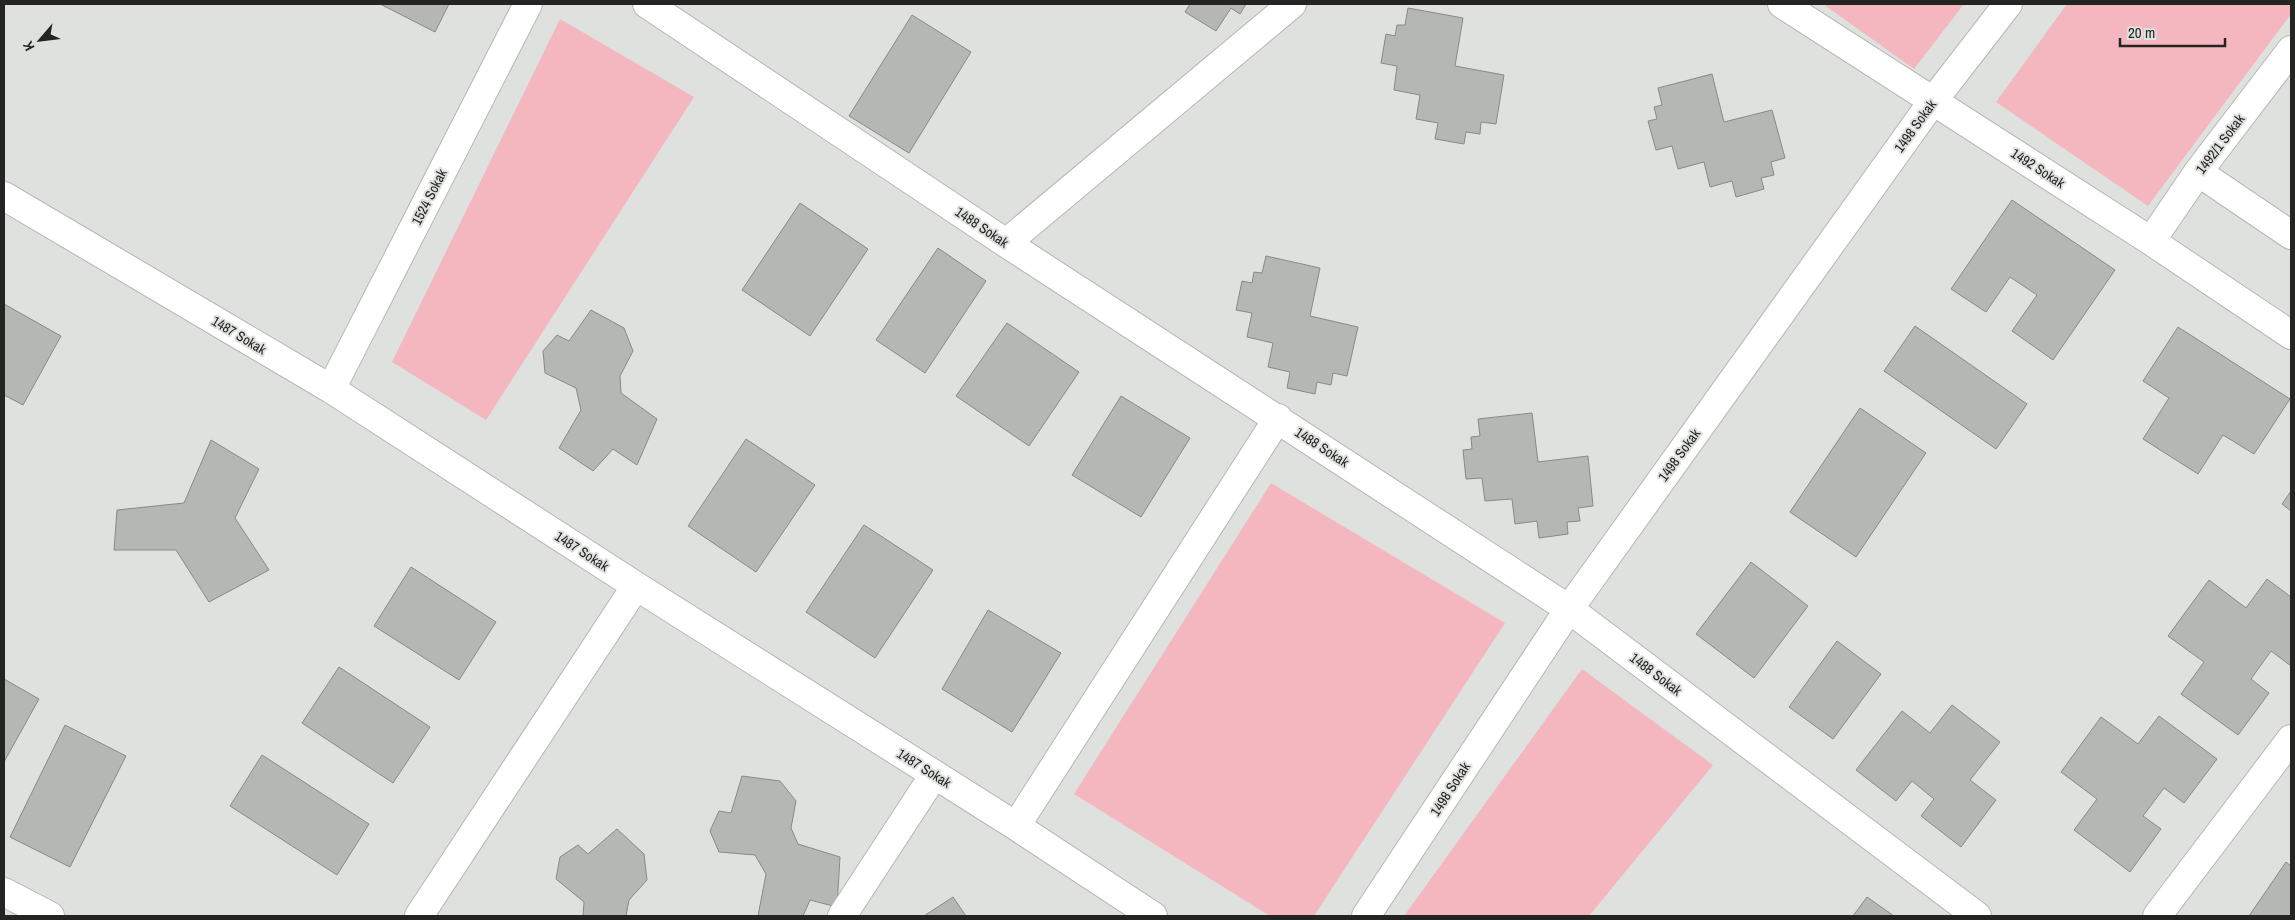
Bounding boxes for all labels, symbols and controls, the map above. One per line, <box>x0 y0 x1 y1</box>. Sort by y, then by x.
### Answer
north arrow <box>15 15 65 65</box>
scale bar <box>2120 15 2225 47</box>
text: 20 m <box>2128 22 2155 43</box>
text: K <box>18 38 38 54</box>
street label: 1498 Sokak <box>1890 96 1940 156</box>
street label: 1492/1 Sokak <box>2192 110 2248 177</box>
street label: 1492 Sokak <box>2008 144 2069 192</box>
street label: 1524 Sokak <box>407 166 451 228</box>
street label: 1488 Sokak <box>952 203 1012 252</box>
street label: 1487 Sokak <box>208 312 270 358</box>
street label: 1488 Sokak <box>1292 423 1353 471</box>
street label: 1498 Sokak <box>1654 425 1704 485</box>
street label: 1487 Sokak <box>552 527 613 575</box>
street label: 1488 Sokak <box>1626 649 1686 700</box>
street label: 1487 Sokak <box>894 744 955 792</box>
street label: 1498 Sokak <box>1426 758 1474 819</box>

